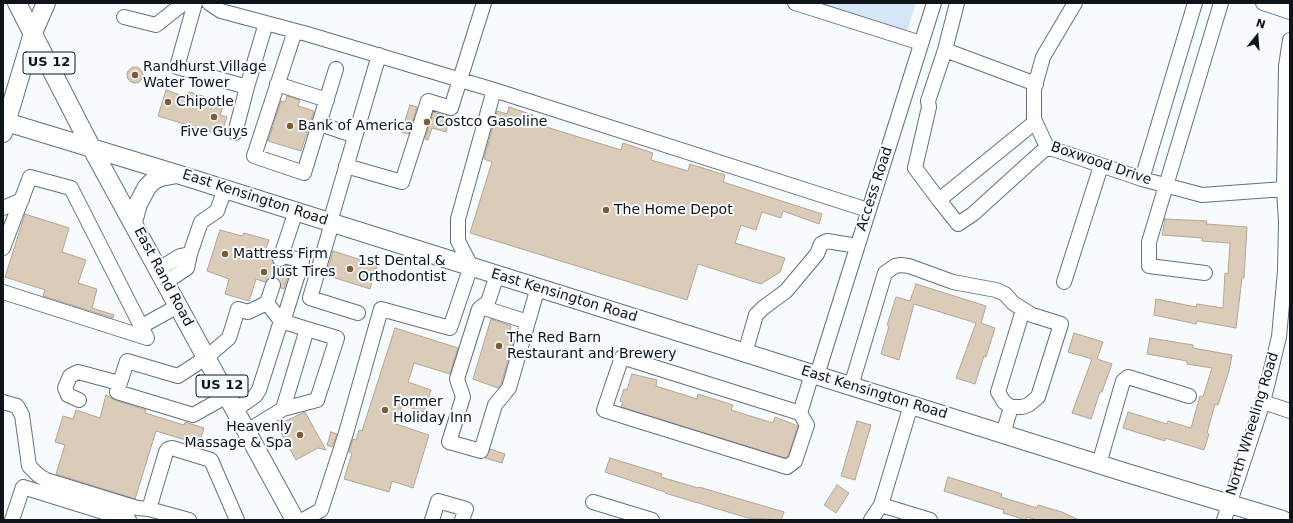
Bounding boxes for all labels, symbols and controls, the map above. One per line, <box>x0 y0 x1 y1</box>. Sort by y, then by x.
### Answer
north arrow <box>1237 16 1277 56</box>
text: N <box>1254 16 1267 32</box>
road number: US 12 <box>23 52 75 74</box>
place label: Randhurst Village Water Tower <box>143 59 267 92</box>
marker: Randhurst Village Water Tower <box>130 70 140 80</box>
place label: Chipotle <box>176 94 234 110</box>
marker: Chipotle <box>163 97 173 107</box>
marker: Five Guys <box>209 112 219 122</box>
place label: Costco Gasoline <box>435 114 547 130</box>
marker: Costco Gasoline <box>422 117 432 127</box>
place label: Bank of America <box>298 118 413 134</box>
marker: Bank of America <box>285 121 295 131</box>
place label: Five Guys <box>180 124 248 140</box>
street label: Boxwood Drive <box>1048 139 1154 189</box>
street label: Access Road <box>853 145 897 233</box>
street label: East Kensington Road <box>180 167 330 229</box>
place label: The Home Depot <box>614 202 733 218</box>
marker: The Home Depot <box>601 205 611 215</box>
street label: East Rand Road <box>130 224 196 330</box>
place label: Mattress Firm <box>233 246 328 262</box>
marker: Mattress Firm <box>220 249 230 259</box>
place label: 1st Dental & Orthodontist <box>358 253 446 286</box>
place label: Just Tires <box>272 264 336 280</box>
marker: 1st Dental & Orthodontist <box>345 264 355 274</box>
street label: East Kensington Road <box>489 266 639 326</box>
marker: Just Tires <box>259 267 269 277</box>
place label: The Red Barn Restaurant and Brewery <box>507 330 677 362</box>
marker: The Red Barn Restaurant and Brewery <box>494 341 504 351</box>
street label: North Wheeling Road <box>1223 350 1283 498</box>
street label: East Kensington Road <box>799 363 949 423</box>
road number: US 12 <box>196 375 248 397</box>
place label: Former Holiday Inn <box>393 394 472 426</box>
marker: Former Holiday Inn <box>380 405 390 415</box>
place label: Heavenly Massage & Spa <box>185 419 292 452</box>
marker: Heavenly Massage & Spa <box>295 430 305 440</box>

